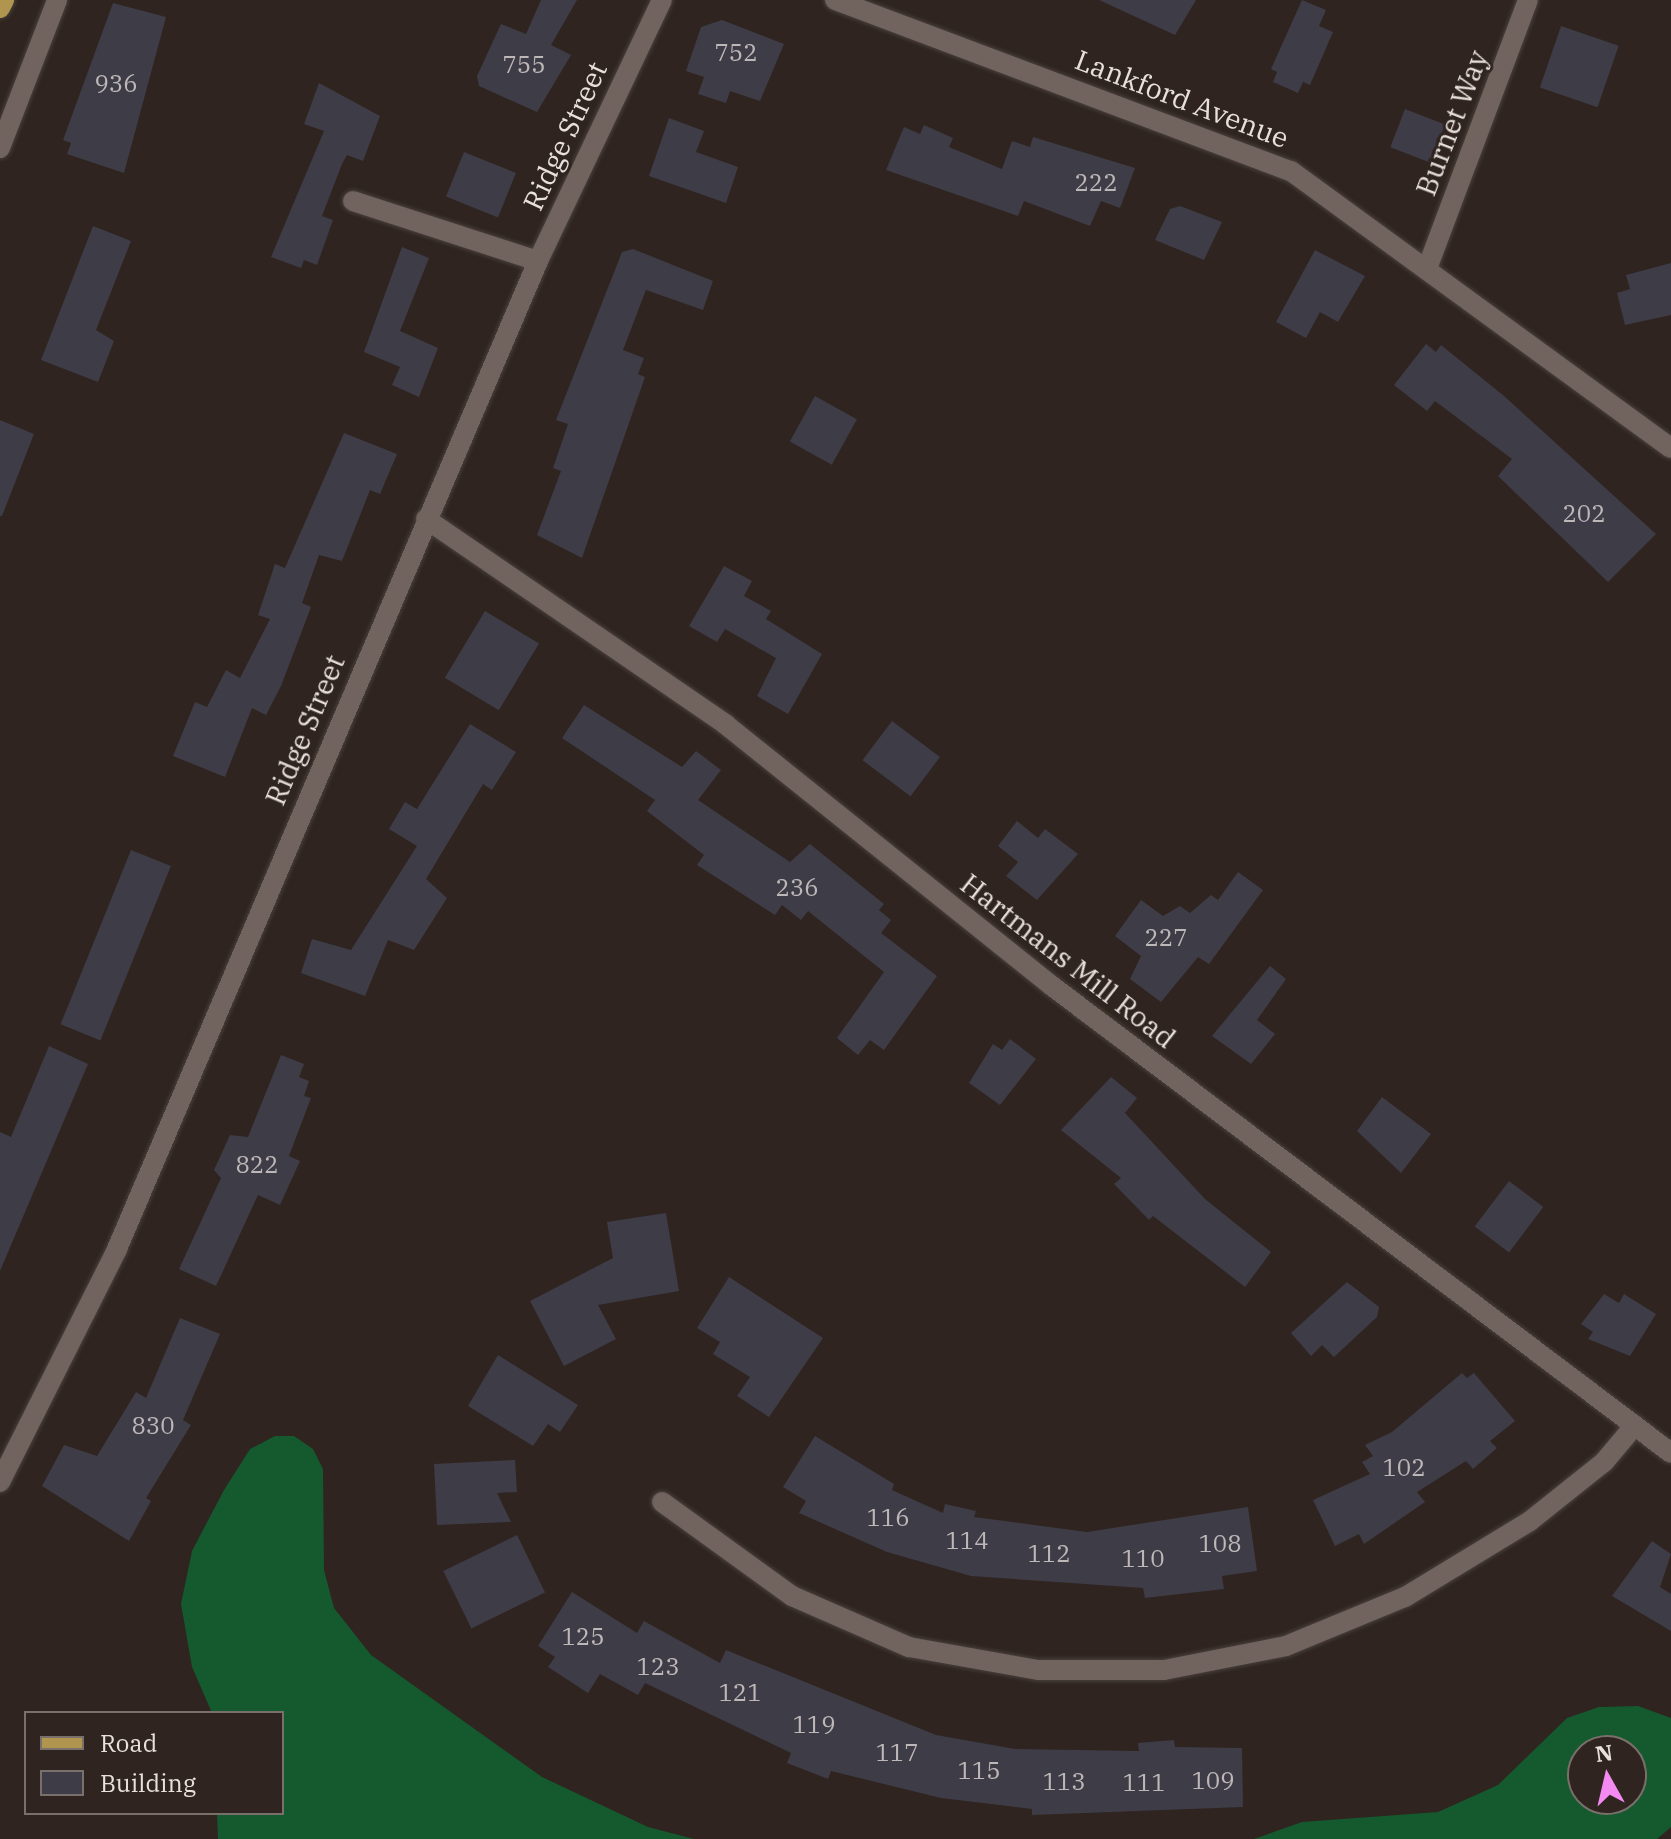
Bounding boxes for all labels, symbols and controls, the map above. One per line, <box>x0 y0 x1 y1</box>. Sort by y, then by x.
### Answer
house number: 752 <box>714 39 758 67</box>
street label: Lankford Avenue <box>1071 43 1293 155</box>
street label: Burnet Way <box>1409 46 1495 200</box>
house number: 755 <box>502 51 546 79</box>
street label: Ridge Street <box>516 56 614 216</box>
house number: 936 <box>94 70 138 98</box>
house number: 222 <box>1074 169 1118 197</box>
house number: 202 <box>1562 500 1606 528</box>
street label: Ridge Street <box>258 650 352 810</box>
street label: Hartmans Mill Road <box>954 867 1182 1055</box>
house number: 236 <box>775 874 819 902</box>
house number: 227 <box>1144 924 1188 952</box>
house number: 822 <box>235 1151 279 1179</box>
house number: 830 <box>131 1412 175 1440</box>
house number: 102 <box>1382 1454 1426 1482</box>
house number: 116 <box>866 1504 910 1532</box>
house number: 114 <box>945 1527 989 1555</box>
house number: 108 <box>1198 1530 1242 1558</box>
house number: 112 <box>1027 1540 1071 1568</box>
house number: 110 <box>1121 1545 1165 1573</box>
house number: 125 <box>561 1623 605 1651</box>
house number: 123 <box>636 1653 680 1681</box>
house number: 121 <box>718 1679 762 1707</box>
legend <box>24 1711 284 1815</box>
house number: 119 <box>792 1711 836 1739</box>
text: Road <box>100 1727 157 1759</box>
north arrow <box>1567 1735 1647 1815</box>
text: N <box>1593 1737 1615 1768</box>
house number: 117 <box>875 1739 919 1767</box>
house number: 115 <box>957 1757 1001 1785</box>
text: Building <box>100 1767 196 1799</box>
house number: 109 <box>1191 1767 1235 1795</box>
house number: 113 <box>1042 1768 1086 1796</box>
house number: 111 <box>1122 1769 1166 1797</box>

